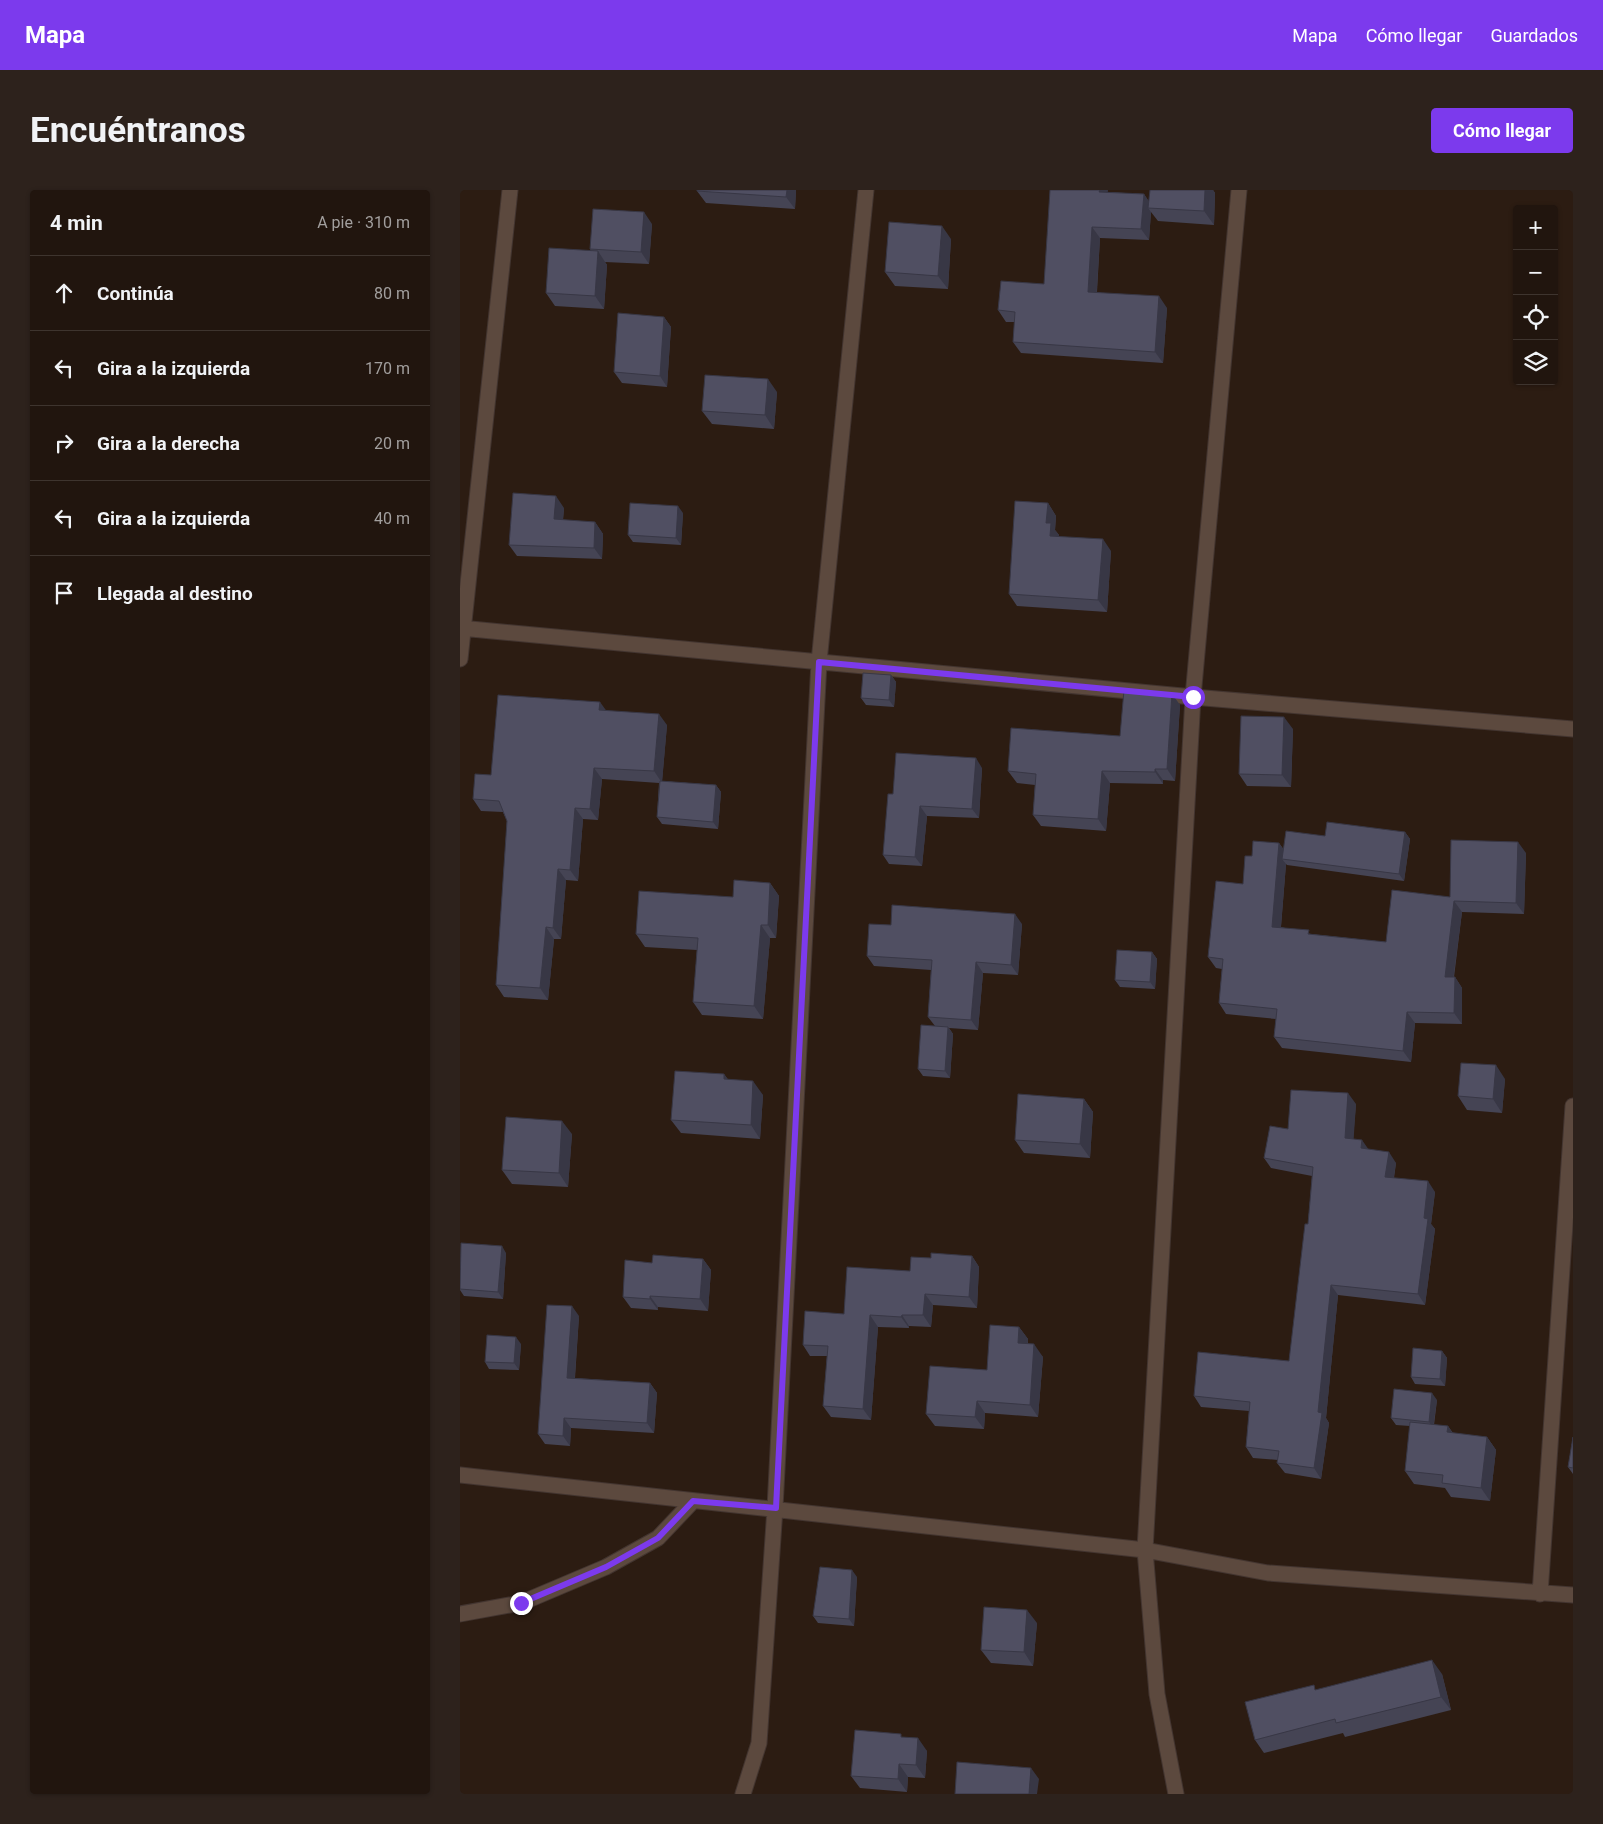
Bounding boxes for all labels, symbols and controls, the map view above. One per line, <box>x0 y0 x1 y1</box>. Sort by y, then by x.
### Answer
text: Mapa <box>25 21 85 49</box>
text: Mapa <box>1292 25 1338 46</box>
text: Cómo llegar <box>1366 25 1462 46</box>
text: Guardados <box>1490 25 1578 46</box>
button: Cómo llegar <box>1431 108 1573 153</box>
text: Encuéntranos <box>30 110 246 151</box>
map controls <box>1513 205 1558 385</box>
button: + <box>1513 205 1558 250</box>
text: 4 min <box>50 211 103 235</box>
text: A pie · 310 m <box>317 213 410 232</box>
button: − <box>1513 250 1558 295</box>
icon: ahead <box>50 279 78 307</box>
text: Continúa <box>97 282 174 305</box>
text: 80 m <box>374 284 410 303</box>
button: locate <box>1513 295 1558 340</box>
button: layers <box>1513 340 1558 385</box>
icon: left <box>50 354 78 382</box>
text: Gira a la izquierda <box>97 357 250 380</box>
text: 170 m <box>365 359 410 378</box>
icon: right <box>50 429 78 457</box>
text: Gira a la derecha <box>97 432 240 455</box>
text: 20 m <box>374 434 410 453</box>
icon: left <box>50 504 78 532</box>
text: Gira a la izquierda <box>97 507 250 530</box>
text: 40 m <box>374 509 410 528</box>
icon: arrive <box>50 579 78 607</box>
text: Llegada al destino <box>97 582 253 605</box>
route start <box>1182 686 1205 709</box>
route end <box>510 1592 533 1615</box>

